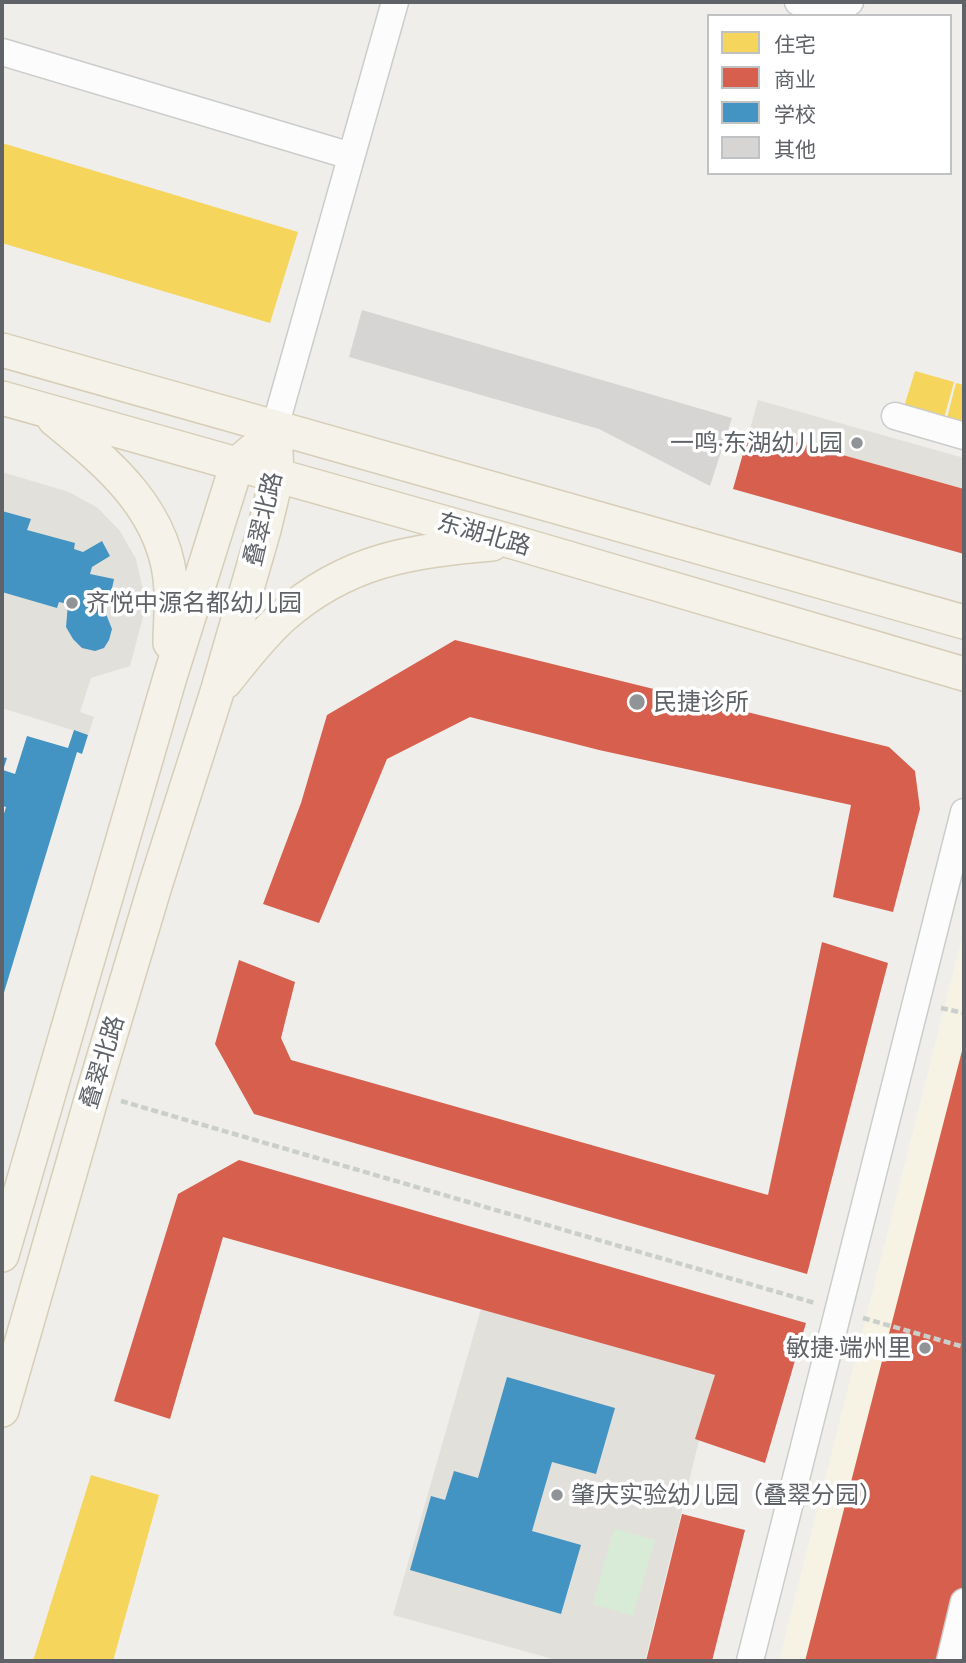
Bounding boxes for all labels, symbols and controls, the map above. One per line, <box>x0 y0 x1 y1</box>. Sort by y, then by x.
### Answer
legend <box>707 14 952 175</box>
text: 住宅 <box>774 31 816 56</box>
text: 商业 <box>774 66 816 91</box>
text: 学校 <box>774 101 816 126</box>
text: 其他 <box>774 136 816 161</box>
place label: 一鸣·东湖幼儿园 <box>670 429 843 457</box>
marker: 一鸣·东湖幼儿园 <box>849 435 865 451</box>
street label: 叠翠北路 <box>238 469 288 569</box>
street label: 东湖北路 <box>434 507 534 561</box>
place label: 齐悦中源名都幼儿园 <box>86 589 302 617</box>
marker: 齐悦中源名都幼儿园 <box>64 595 80 611</box>
place label: 民捷诊所 <box>653 688 749 716</box>
marker: 民捷诊所 <box>627 692 647 712</box>
street label: 叠翠北路 <box>74 1012 130 1112</box>
place label: 敏捷·端州里 <box>786 1334 911 1362</box>
marker: 敏捷·端州里 <box>917 1340 933 1356</box>
place label: 肇庆实验幼儿园（叠翠分园） <box>571 1481 883 1509</box>
marker: 肇庆实验幼儿园（叠翠分园） <box>549 1487 565 1503</box>

